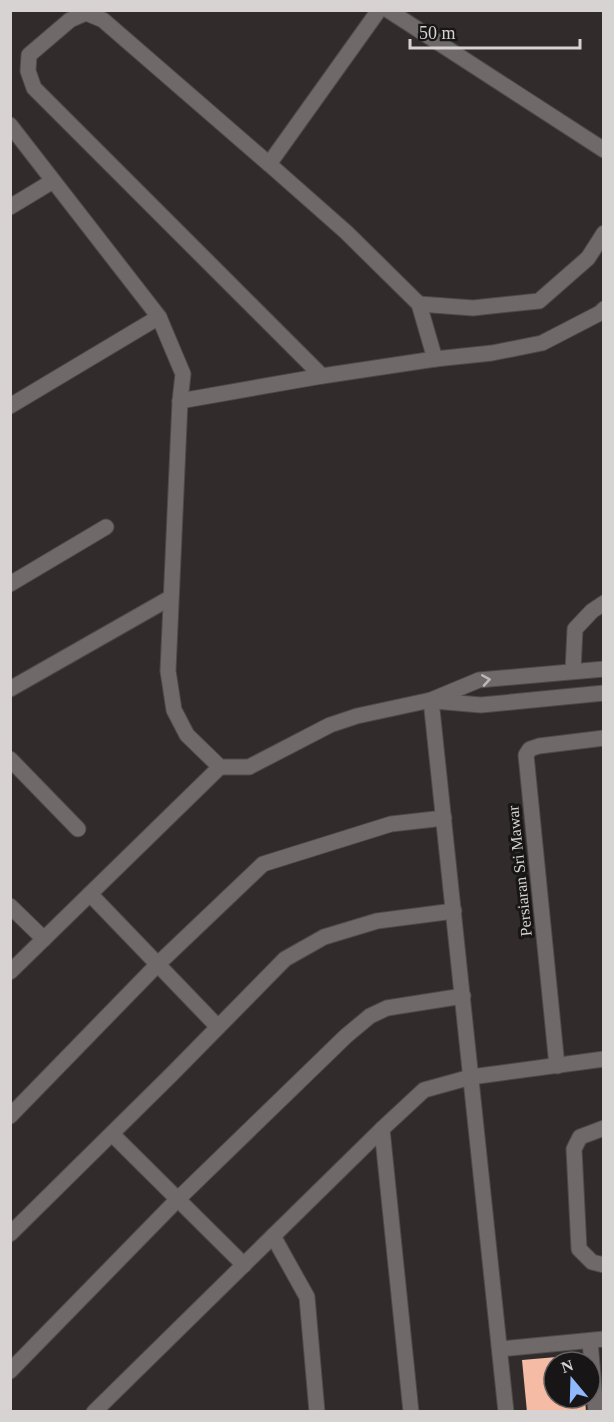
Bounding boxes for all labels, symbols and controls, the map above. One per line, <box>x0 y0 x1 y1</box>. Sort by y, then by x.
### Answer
scale bar <box>410 12 580 50</box>
text: 50 m <box>419 23 456 43</box>
one-way arrow <box>481 675 490 687</box>
street label: Persiaran Sri Mawar <box>504 804 535 937</box>
north arrow <box>542 1350 602 1410</box>
text: N <box>559 1356 576 1376</box>

